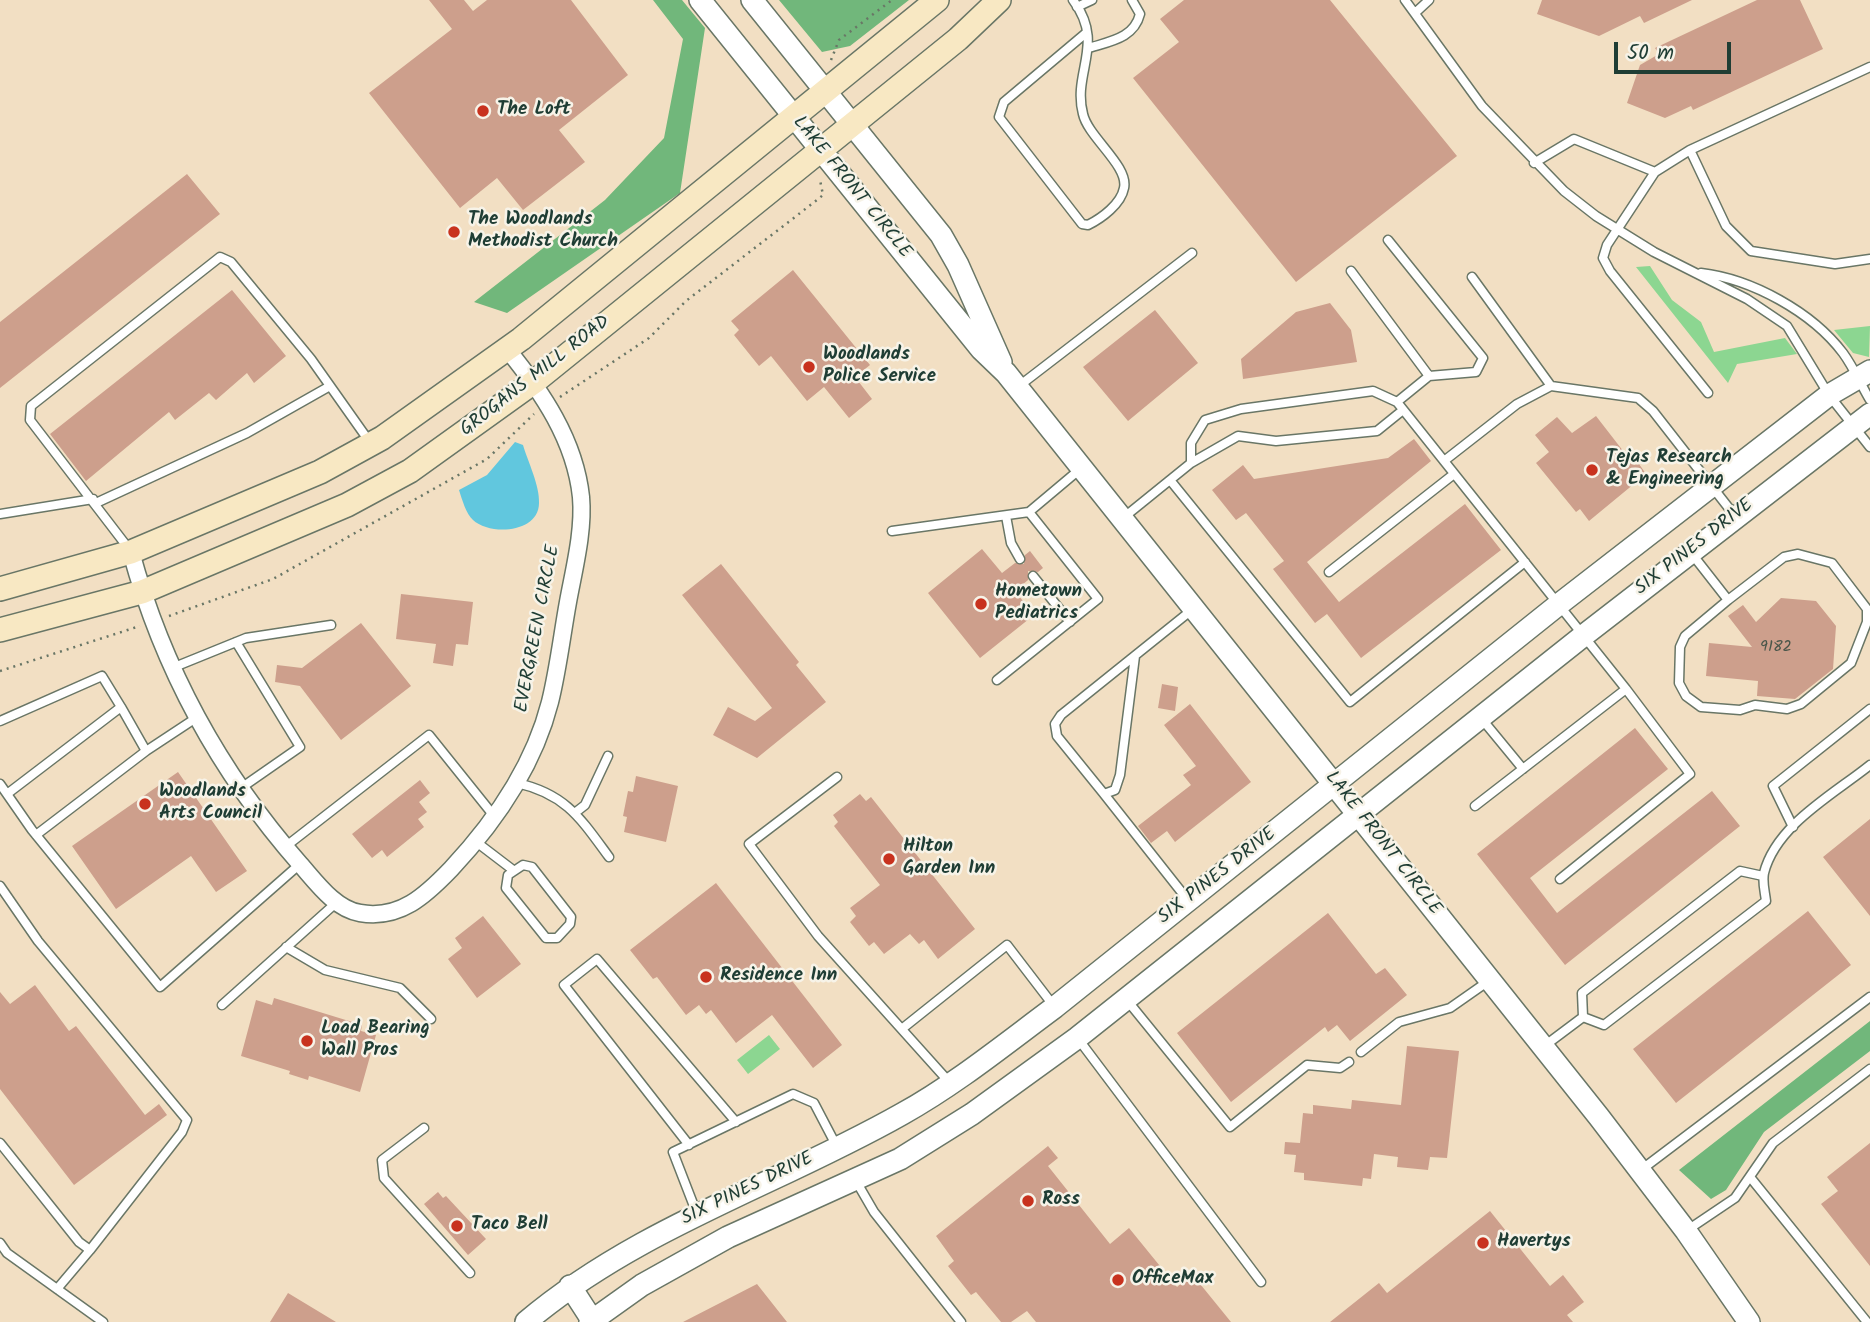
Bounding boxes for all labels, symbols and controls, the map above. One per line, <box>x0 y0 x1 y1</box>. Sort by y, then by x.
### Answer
scale bar <box>1618 28 1735 72</box>
text: 50 m <box>1627 37 1674 70</box>
place label: The Loft <box>497 100 570 122</box>
marker: The Loft <box>475 103 491 119</box>
street label: LAKE FRONT CIRCLE <box>787 112 915 264</box>
place label: The Woodlands Methodist Church <box>468 210 618 254</box>
marker: The Woodlands Methodist Church <box>446 224 462 240</box>
street label: GROGANS MILL ROAD <box>457 311 615 443</box>
place label: Woodlands Police Service <box>823 345 936 389</box>
marker: Woodlands Police Service <box>801 359 817 375</box>
place label: Tejas Research & Engineering <box>1606 448 1732 492</box>
marker: Tejas Research & Engineering <box>1584 462 1600 478</box>
street label: SIX PINES DRIVE <box>1631 495 1759 601</box>
street label: EVERGREEN CIRCLE <box>512 543 566 715</box>
place label: Hometown Pediatrics <box>995 582 1082 626</box>
marker: Hometown Pediatrics <box>973 596 989 612</box>
house number: 9182 <box>1760 638 1792 658</box>
street label: LAKE FRONT CIRCLE <box>1319 767 1445 921</box>
place label: Woodlands Arts Council <box>159 782 262 826</box>
marker: Woodlands Arts Council <box>137 796 153 812</box>
street label: SIX PINES DRIVE <box>1154 824 1282 930</box>
place label: Hilton Garden Inn <box>903 837 995 881</box>
marker: Hilton Garden Inn <box>881 851 897 867</box>
place label: Residence Inn <box>720 966 837 988</box>
marker: Residence Inn <box>698 969 714 985</box>
place label: Load Bearing Wall Pros <box>321 1019 430 1063</box>
marker: Load Bearing Wall Pros <box>299 1033 315 1049</box>
street label: SIX PINES DRIVE <box>678 1148 818 1232</box>
place label: Ross <box>1042 1190 1080 1212</box>
marker: Ross <box>1020 1193 1036 1209</box>
place label: Taco Bell <box>471 1215 548 1237</box>
marker: Taco Bell <box>449 1218 465 1234</box>
place label: Havertys <box>1497 1232 1571 1254</box>
marker: Havertys <box>1475 1235 1491 1251</box>
place label: OfficeMax <box>1132 1269 1213 1291</box>
marker: OfficeMax <box>1110 1272 1126 1288</box>

